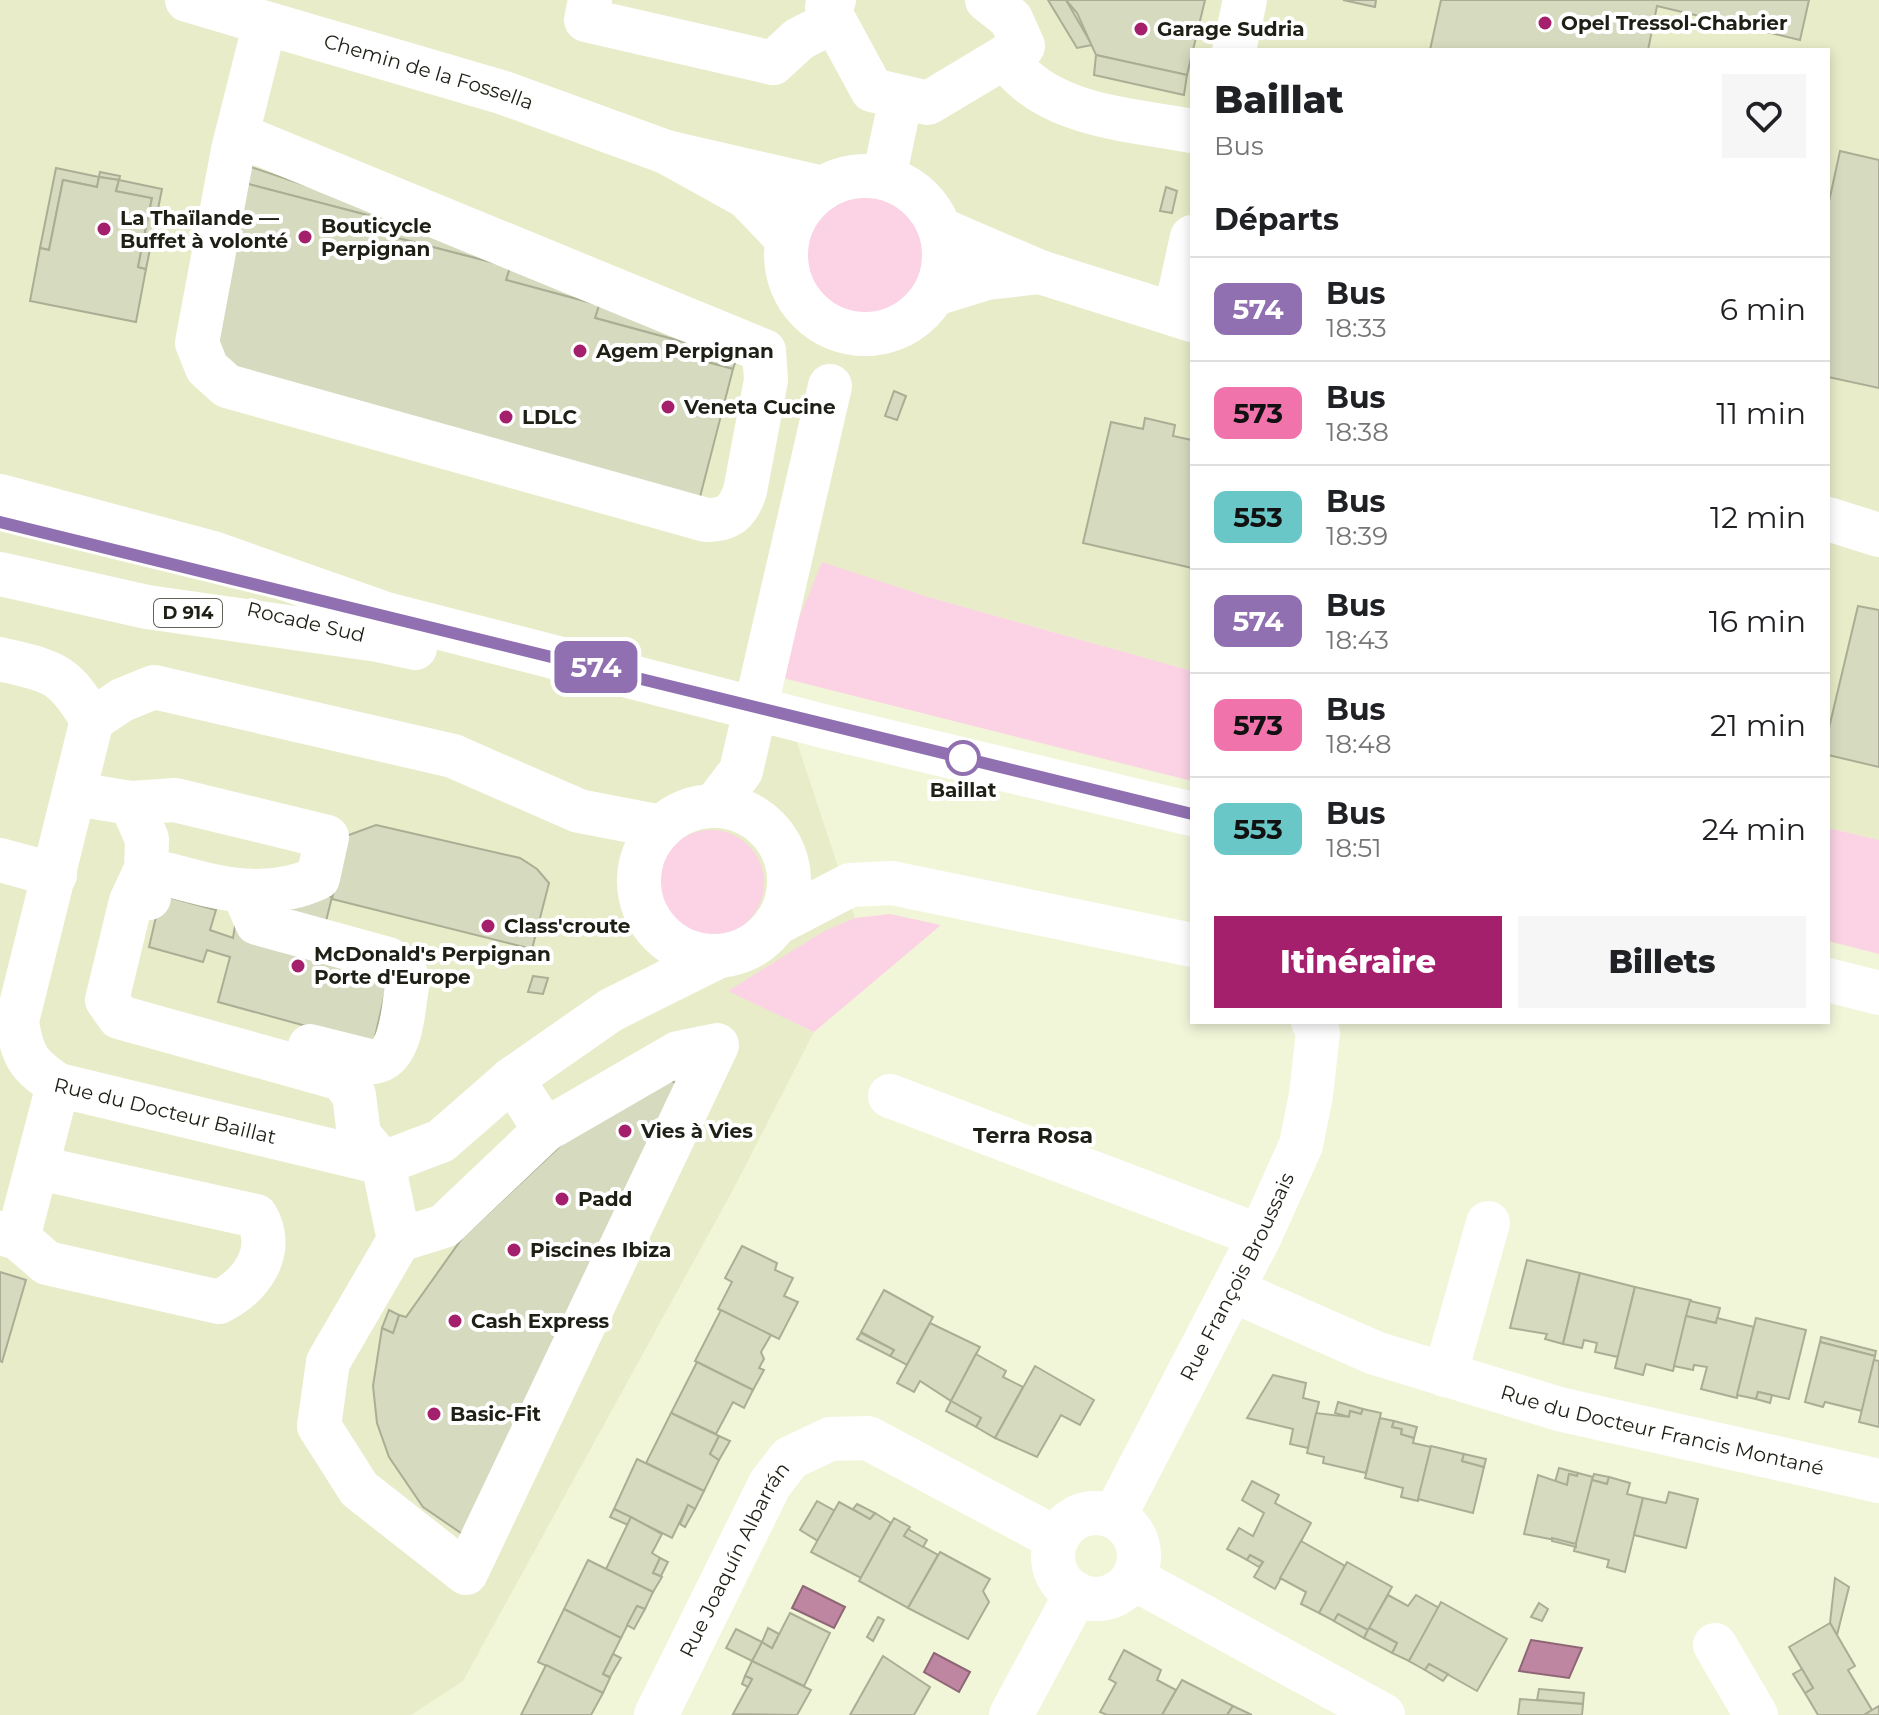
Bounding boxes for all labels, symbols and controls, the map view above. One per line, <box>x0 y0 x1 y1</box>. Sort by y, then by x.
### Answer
place label: Opel Tressol-Chabrier <box>1561 11 1788 35</box>
marker: Opel Tressol-Chabrier <box>1536 14 1554 32</box>
place label: Garage Sudria <box>1157 17 1305 41</box>
marker: Garage Sudria <box>1132 20 1150 38</box>
street label: Chemin de la Fossella <box>321 29 537 115</box>
button: heart <box>1722 74 1806 158</box>
text: Baillat <box>1214 76 1344 123</box>
text: Bus <box>1214 130 1264 162</box>
text: Départs <box>1214 201 1339 238</box>
place label: La Thaïlande — Buffet à volonté <box>120 206 288 253</box>
place label: Bouticycle Perpignan <box>321 214 432 261</box>
marker: La Thaïlande — Buffet à volonté <box>95 220 113 238</box>
marker: Bouticycle Perpignan <box>296 228 314 246</box>
text: Bus <box>1326 275 1386 312</box>
text: 6 min <box>1720 291 1806 328</box>
text: 574 <box>1232 292 1284 326</box>
text: 18:33 <box>1326 312 1387 344</box>
place label: Agem Perpignan <box>595 339 774 363</box>
marker: Agem Perpignan <box>571 342 589 360</box>
text: Bus <box>1326 379 1386 416</box>
place label: Veneta Cucine <box>683 395 836 419</box>
text: 11 min <box>1716 395 1806 432</box>
text: 573 <box>1233 396 1283 430</box>
marker: Veneta Cucine <box>659 398 677 416</box>
place label: LDLC <box>522 405 577 429</box>
marker: LDLC <box>497 408 515 426</box>
text: 18:38 <box>1326 416 1389 448</box>
text: Bus <box>1326 483 1386 520</box>
text: 12 min <box>1710 499 1806 536</box>
text: 553 <box>1233 500 1283 534</box>
text: 18:39 <box>1326 520 1388 552</box>
text: Bus <box>1326 587 1386 624</box>
street label: Rocade Sud <box>245 597 367 647</box>
road number: D 914 <box>154 599 222 627</box>
text: 16 min <box>1709 603 1806 640</box>
text: 574 <box>1232 604 1284 638</box>
text: 18:43 <box>1326 624 1389 656</box>
line badge: 574 <box>550 641 642 693</box>
text: 574 <box>570 650 622 684</box>
text: Bus <box>1326 691 1386 728</box>
text: 21 min <box>1710 707 1806 744</box>
text: 573 <box>1233 708 1283 742</box>
text: 18:48 <box>1326 728 1392 760</box>
marker: Baillat <box>946 741 980 775</box>
place label: Baillat <box>930 778 997 802</box>
text: Bus <box>1326 795 1386 832</box>
text: 24 min <box>1702 811 1806 848</box>
text: 553 <box>1233 812 1283 846</box>
text: 18:51 <box>1326 832 1382 864</box>
place label: Class'croute <box>504 914 630 938</box>
button: Itinéraire <box>1214 916 1502 1008</box>
button: Billets <box>1518 916 1806 1008</box>
marker: Class'croute <box>479 917 497 935</box>
place label: McDonald's Perpignan Porte d'Europe <box>314 942 551 989</box>
marker: McDonald's Perpignan Porte d'Europe <box>289 957 307 975</box>
street label: Rue du Docteur Baillat <box>52 1072 279 1149</box>
place label: Vies à Vies <box>640 1119 753 1143</box>
marker: Vies à Vies <box>616 1122 634 1140</box>
district label: Terra Rosa <box>973 1122 1093 1149</box>
street label: Rue François Broussais <box>1175 1169 1299 1385</box>
place label: Padd <box>578 1187 632 1211</box>
marker: Padd <box>553 1190 571 1208</box>
place label: Piscines Ibiza <box>530 1238 671 1262</box>
marker: Piscines Ibiza <box>505 1241 523 1259</box>
place label: Cash Express <box>471 1309 610 1333</box>
marker: Cash Express <box>446 1312 464 1330</box>
street label: Rue du Docteur Francis Montané <box>1498 1380 1826 1480</box>
place label: Basic-Fit <box>450 1402 541 1426</box>
marker: Basic-Fit <box>425 1405 443 1423</box>
street label: Rue Joaquín Albarrán <box>674 1457 794 1661</box>

